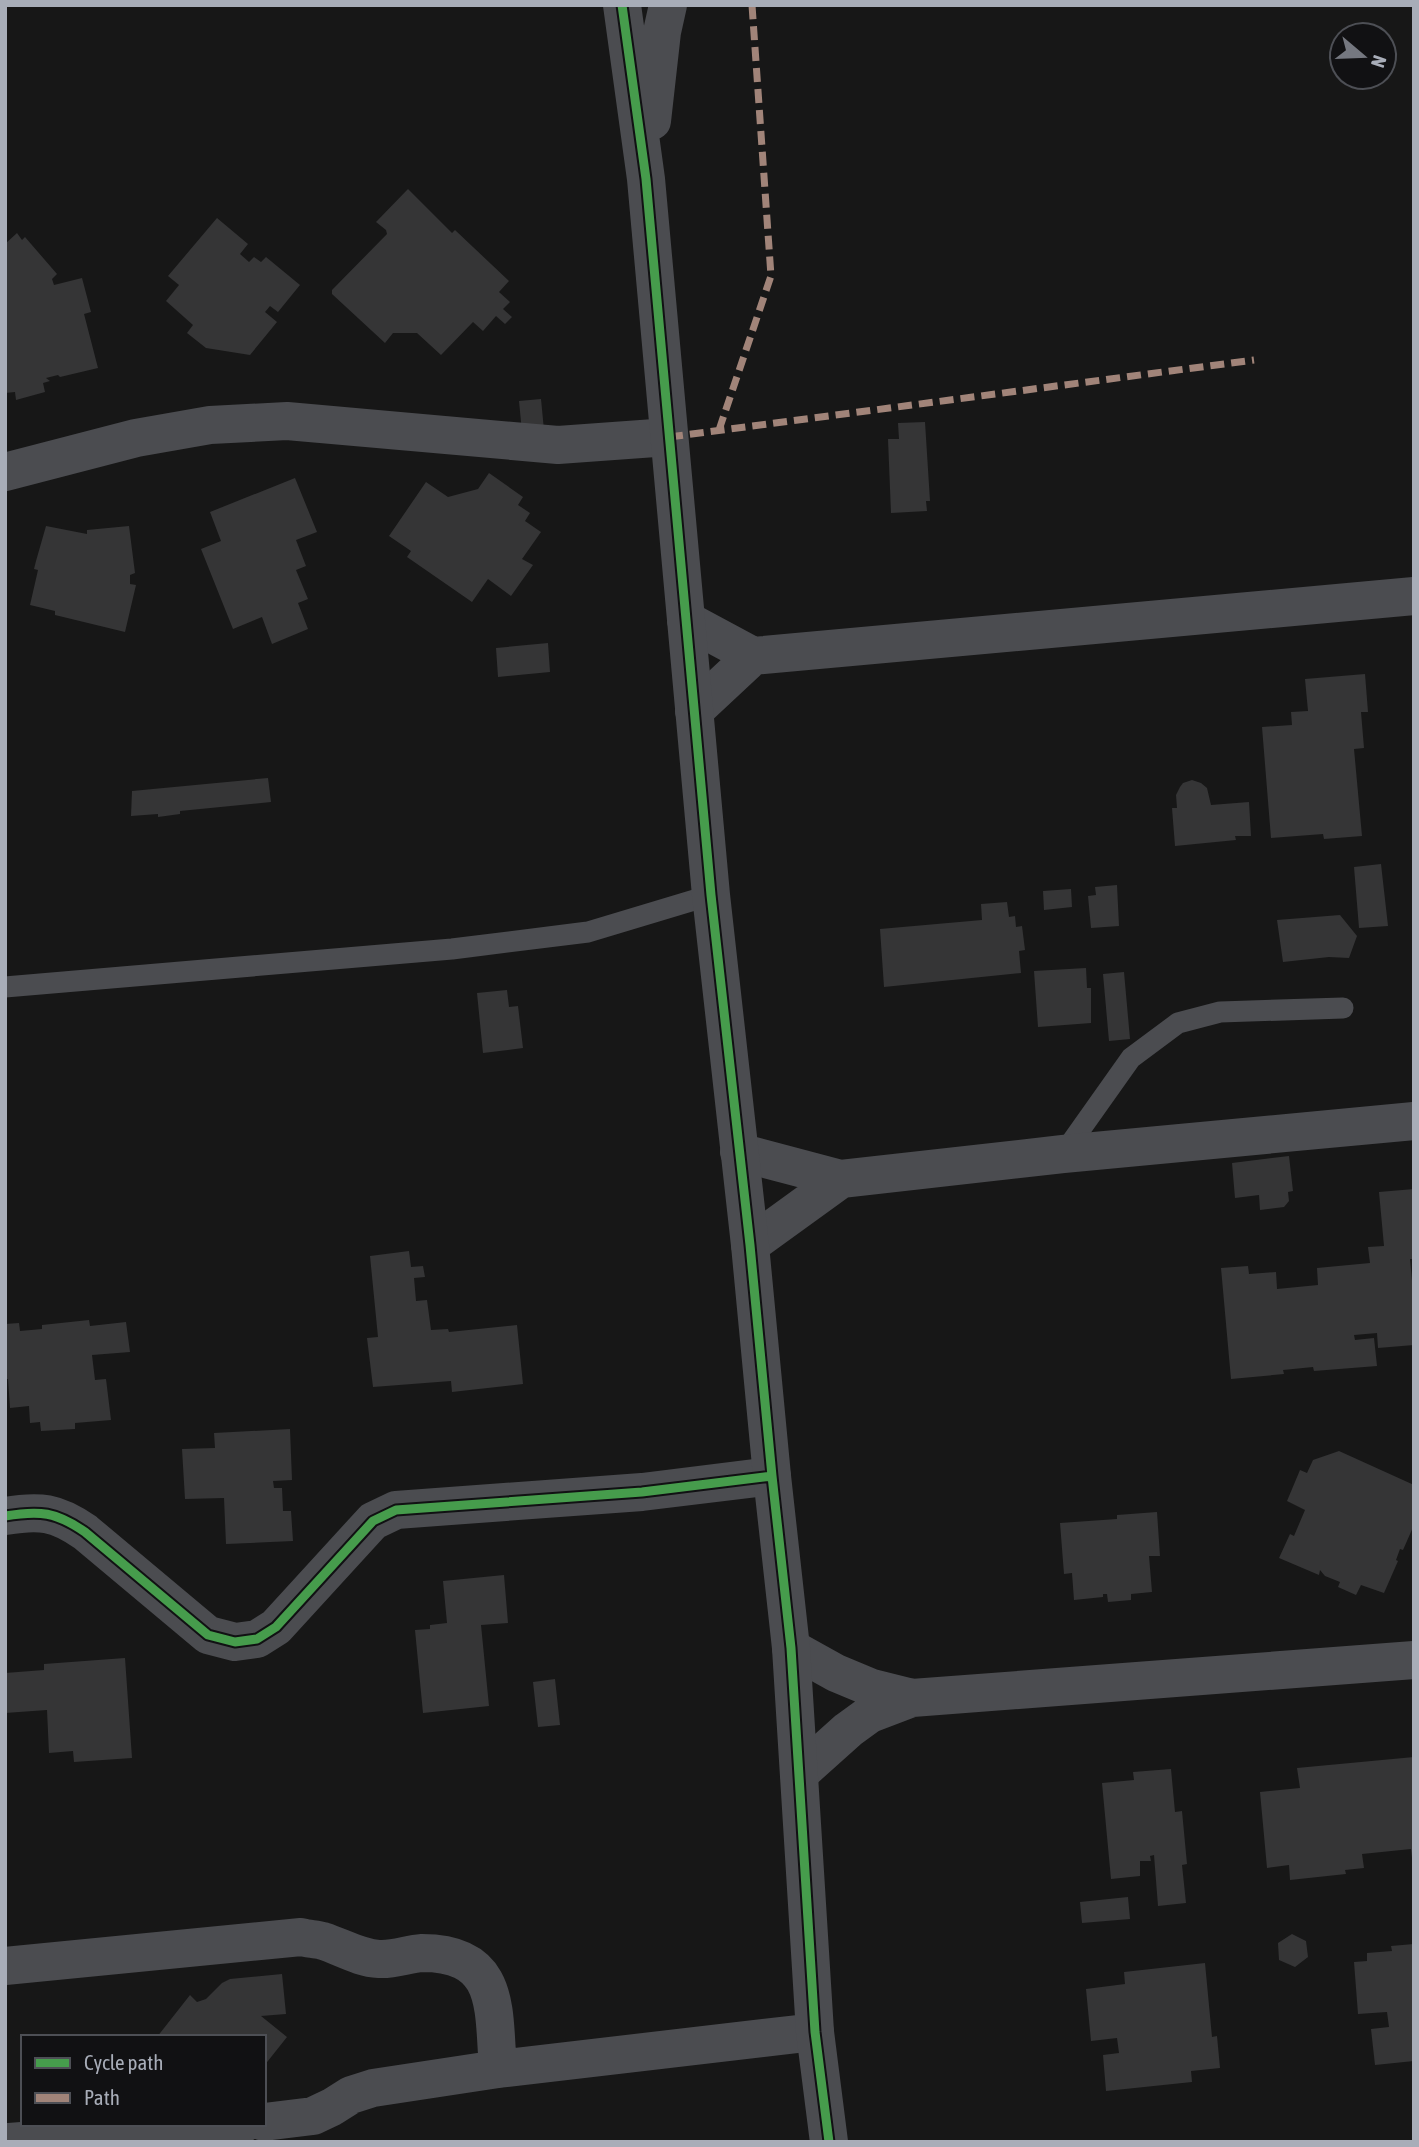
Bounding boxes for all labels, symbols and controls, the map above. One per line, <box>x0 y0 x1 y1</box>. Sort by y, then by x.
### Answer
north arrow <box>1328 21 1398 91</box>
text: N <box>1367 53 1391 70</box>
legend <box>21 2035 266 2126</box>
text: Cycle path <box>84 2050 163 2074</box>
text: Path <box>84 2085 120 2109</box>

